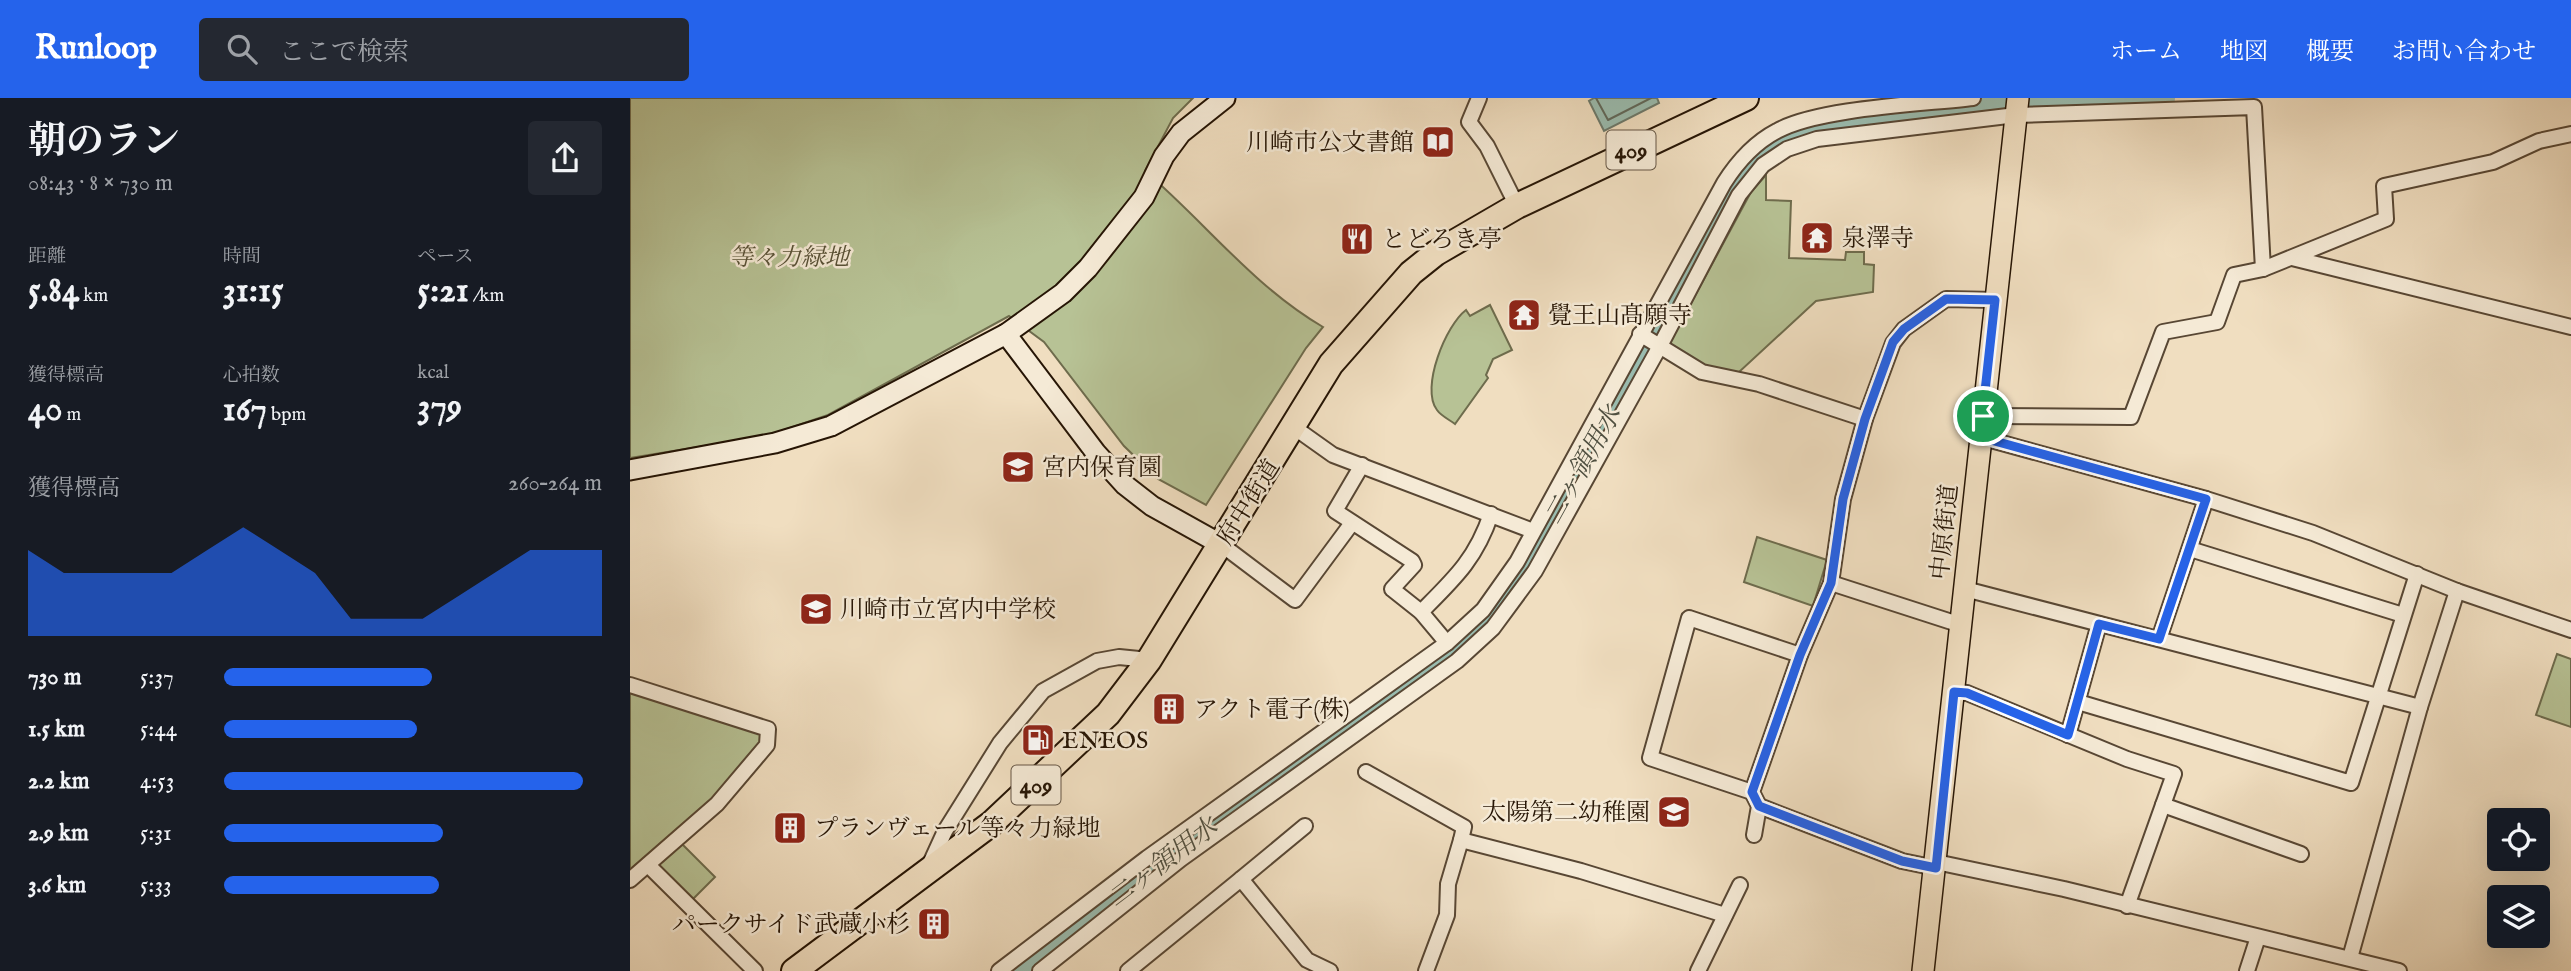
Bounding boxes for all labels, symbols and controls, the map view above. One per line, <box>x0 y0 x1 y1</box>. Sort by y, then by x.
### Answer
search box <box>199 18 689 81</box>
text: Runloop <box>35 28 157 70</box>
icon: search <box>223 30 261 68</box>
text: ここで検索 <box>279 36 409 69</box>
text: ホーム <box>2110 37 2182 68</box>
text: 地図 <box>2220 37 2268 68</box>
text: 概要 <box>2306 37 2354 68</box>
text: お問い合わせ <box>2392 37 2536 68</box>
text: 朝のラン <box>28 119 180 167</box>
button: share <box>528 121 602 195</box>
library icon: 川崎市公文書館 <box>1419 123 1457 161</box>
place label: 川崎市公文書館 <box>1246 128 1414 159</box>
road number: 409 <box>1606 130 1656 170</box>
text: 08:43 · 8 × 730 m <box>28 169 173 198</box>
temple icon: 泉澤寺 <box>1798 219 1836 257</box>
restaurant icon: とどろき亭 <box>1338 220 1376 258</box>
place label: 泉澤寺 <box>1842 224 1914 255</box>
place label: とどろき亭 <box>1382 225 1502 256</box>
park label: 等々力緑地 <box>729 243 852 274</box>
text: 距離 <box>28 245 66 269</box>
text: 時間 <box>223 245 261 269</box>
text: ペース <box>417 245 473 269</box>
text: 5.84 <box>28 269 79 314</box>
text: 31:15 <box>223 269 284 314</box>
text: 5:21 <box>417 269 469 314</box>
text: km <box>79 284 108 308</box>
text: /km <box>469 284 504 308</box>
temple icon: 覺王山髙願寺 <box>1505 296 1543 334</box>
place label: 覺王山髙願寺 <box>1548 301 1692 332</box>
text: kcal <box>417 361 449 385</box>
text: 獲得標高 <box>28 364 104 388</box>
text: 心拍数 <box>223 364 280 388</box>
text: 379 <box>417 385 462 430</box>
pin <box>1953 386 2013 446</box>
text: 40 <box>28 388 62 433</box>
text: 167 <box>223 388 267 433</box>
icon: arrive <box>1964 397 2002 435</box>
water label: 二ヶ領用水 <box>1537 398 1631 531</box>
text: m <box>62 403 81 427</box>
text: bpm <box>267 403 306 427</box>
school or university icon: 宮内保育園 <box>999 448 1037 486</box>
place label: 宮内保育園 <box>1042 453 1162 484</box>
street label: 府中街道 <box>1211 454 1288 552</box>
text: 260–264 m <box>508 469 602 498</box>
text: 獲得標高 <box>28 474 120 503</box>
street label: 中原街道 <box>1925 483 1966 582</box>
school or university icon: 川崎市立宮内中学校 <box>797 590 835 628</box>
place label: 川崎市立宮内中学校 <box>840 595 1056 626</box>
text: 730 m <box>28 663 81 692</box>
text: 5:37 <box>140 663 174 692</box>
building icon: アクト電子(株) <box>1150 690 1188 728</box>
place label: アクト電子(株) <box>1194 695 1350 726</box>
text: 1.5 km <box>28 715 85 744</box>
text: 5:44 <box>140 715 177 744</box>
fuel station icon: ENEOS <box>1019 721 1057 759</box>
place label: ENEOS <box>1062 726 1148 757</box>
road number: 409 <box>1012 765 1060 804</box>
text: 2.2 km <box>28 767 90 796</box>
text: 4:53 <box>140 767 174 796</box>
school or university icon: 太陽第二幼稚園 <box>1655 793 1693 831</box>
place label: 太陽第二幼稚園 <box>1482 798 1650 829</box>
map controls <box>2487 808 2550 948</box>
button: locate <box>2487 808 2550 871</box>
building icon: プランヴェール等々力緑地 <box>771 809 809 847</box>
water label: 二ヶ領用水 <box>1101 809 1227 915</box>
place label: プランヴェール等々力緑地 <box>814 814 1101 845</box>
text: 2.9 km <box>28 819 89 848</box>
text: 5:31 <box>140 819 172 848</box>
text: 3.6 km <box>28 871 86 900</box>
text: 5:33 <box>140 871 172 900</box>
button: layers <box>2487 885 2550 948</box>
building icon: パークサイド武蔵小杉 <box>915 905 953 943</box>
place label: パークサイド武蔵小杉 <box>672 910 910 941</box>

